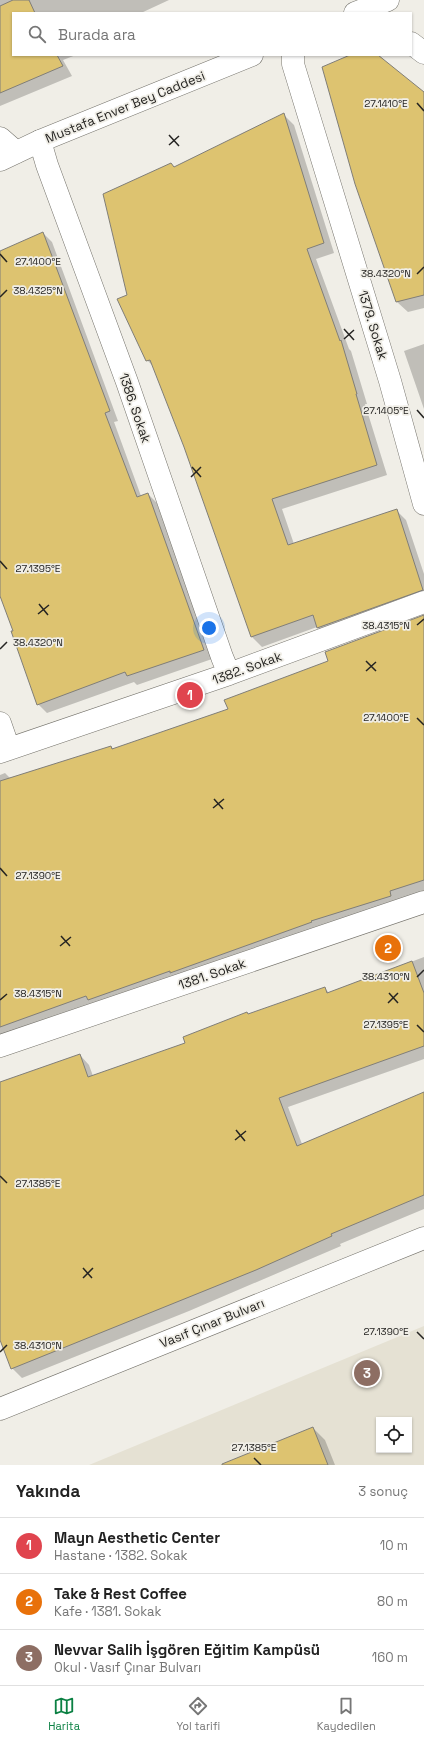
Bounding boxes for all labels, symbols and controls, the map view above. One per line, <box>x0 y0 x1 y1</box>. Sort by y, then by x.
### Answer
search box <box>12 12 412 56</box>
icon: search <box>26 23 48 45</box>
text: Burada ara <box>58 25 136 44</box>
street label: Mustafa Enver Bey Caddesi <box>43 67 207 147</box>
text: 27.1410°E <box>364 97 408 110</box>
text: 27.1400°E <box>15 255 61 268</box>
text: 38.4320°N <box>361 267 411 280</box>
text: 38.4325°N <box>13 284 63 297</box>
street label: 1379. Sokak <box>354 288 392 362</box>
street label: 1386. Sokak <box>115 371 155 445</box>
text: 27.1405°E <box>363 404 409 417</box>
text: 27.1395°E <box>16 562 61 575</box>
your location <box>199 618 219 638</box>
text: 38.4315°N <box>362 619 410 632</box>
text: 38.4320°N <box>13 636 63 649</box>
street label: 1382. Sokak <box>210 648 284 688</box>
pin: 1 <box>177 680 203 710</box>
text: 27.1400°E <box>363 711 409 724</box>
text: 27.1390°E <box>15 869 61 882</box>
pin: 2 <box>375 933 401 963</box>
street label: 1381. Sokak <box>176 955 248 993</box>
text: 38.4310°N <box>362 970 410 983</box>
text: 38.4315°N <box>14 987 62 1000</box>
text: 27.1395°E <box>364 1018 409 1031</box>
text: 27.1385°E <box>16 1177 61 1190</box>
street label: Vasıf Çınar Bulvarı <box>157 1294 267 1352</box>
text: 27.1390°E <box>363 1325 409 1338</box>
text: 38.4310°N <box>14 1339 62 1352</box>
pin: 3 <box>354 1358 380 1388</box>
map controls <box>376 1417 412 1453</box>
button: locate <box>376 1417 412 1453</box>
text: 27.1385°E <box>232 1441 277 1454</box>
text: Yakında <box>16 1480 80 1502</box>
text: 3 sonuç <box>358 1483 408 1500</box>
text: Mayn Aesthetic Center <box>54 1528 220 1547</box>
text: 1 <box>26 1537 32 1554</box>
text: 10 m <box>380 1537 408 1554</box>
text: Hastane · 1382. Sokak <box>54 1547 188 1564</box>
text: Take & Rest Coffee <box>54 1584 187 1603</box>
text: 2 <box>25 1593 33 1610</box>
text: 80 m <box>377 1593 408 1610</box>
text: Kafe · 1381. Sokak <box>54 1603 162 1620</box>
text: Nevvar Salih İşgören Eğitim Kampüsü <box>54 1640 320 1659</box>
text: 3 <box>25 1649 33 1666</box>
text: 160 m <box>372 1649 408 1666</box>
text: Okul · Vasıf Çınar Bulvarı <box>54 1659 201 1676</box>
tab: Harita <box>48 1695 80 1733</box>
tab: Yol tarifi <box>176 1695 220 1733</box>
tab: Kaydedilen <box>317 1695 376 1733</box>

